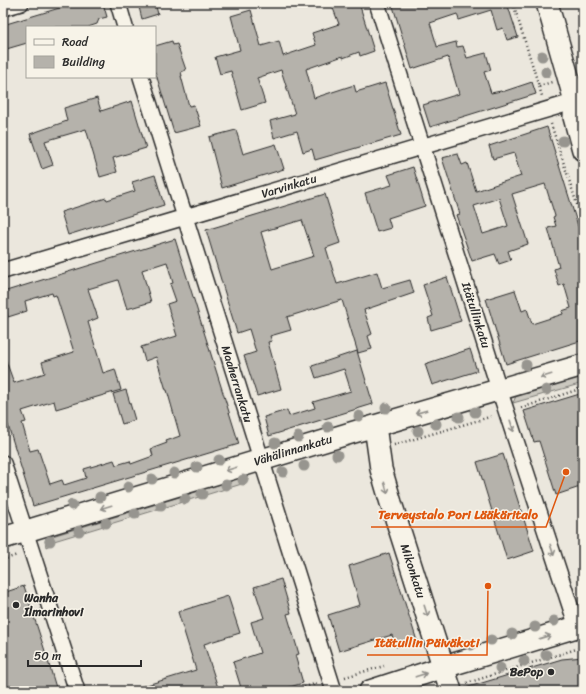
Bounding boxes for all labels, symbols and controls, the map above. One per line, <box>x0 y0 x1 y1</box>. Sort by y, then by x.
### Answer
legend <box>26 26 156 78</box>
text: Road <box>62 31 89 53</box>
text: Building <box>62 51 105 73</box>
street label: Varvinkatu <box>259 167 320 205</box>
street label: Itätullinkatu <box>455 278 497 351</box>
street label: Maaherrankatu <box>215 343 259 426</box>
one-way arrow <box>539 373 552 380</box>
one-way arrow <box>415 409 428 416</box>
one-way arrow <box>508 420 516 432</box>
street label: Vähälinnankatu <box>251 427 335 472</box>
one-way arrow <box>224 466 237 473</box>
one-way arrow <box>383 481 391 494</box>
callout: Terveystalo Pori Lääkäritalo <box>371 502 546 527</box>
text: Terveystalo Pori Lääkäritalo <box>378 503 539 526</box>
one-way arrow <box>100 504 113 511</box>
street label: Mikonkatu <box>394 541 432 602</box>
one-way arrow <box>548 544 556 556</box>
place label: Wanha Ilmarinhovi <box>23 587 84 623</box>
marker: Wanha Ilmarinhovi <box>11 600 21 610</box>
one-way arrow <box>423 605 430 618</box>
callout: Itätullin Päiväkoti <box>367 630 487 655</box>
text: Itätullin Päiväkoti <box>374 631 481 654</box>
one-way arrow <box>538 633 551 640</box>
scale bar <box>28 642 141 668</box>
text: 50 m <box>34 645 61 667</box>
place label: BePop <box>510 661 544 683</box>
marker: BePop <box>546 667 556 677</box>
one-way arrow <box>414 670 426 678</box>

